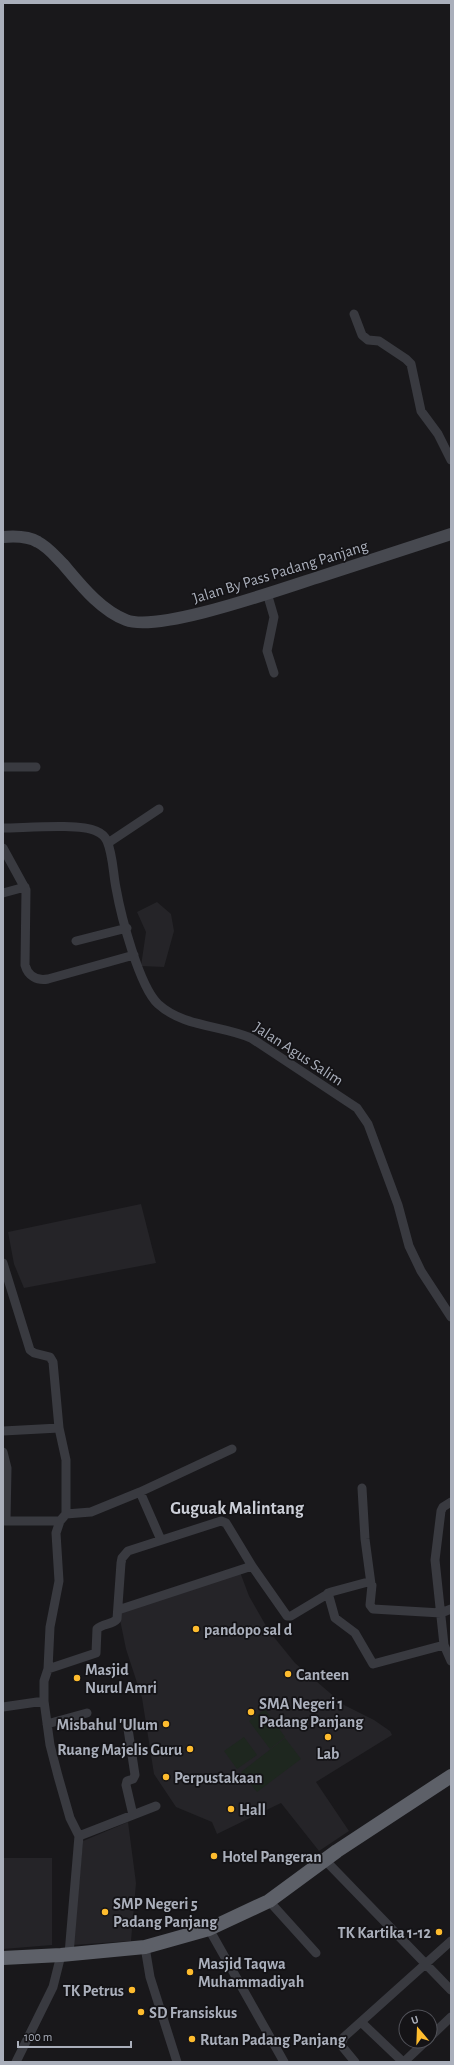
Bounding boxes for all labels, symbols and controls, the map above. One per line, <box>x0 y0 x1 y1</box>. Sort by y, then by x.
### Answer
street label: Jalan By Pass Padang Panjang <box>191 538 370 607</box>
street label: Jalan Agus Salim <box>251 1019 346 1089</box>
district label: Guguak Malintang <box>170 1500 305 1518</box>
place label: pandopo sal d <box>204 1622 293 1638</box>
marker: pandopo sal d <box>191 1624 201 1634</box>
place label: Masjid Nurul Amri <box>85 1662 157 1696</box>
place label: Canteen <box>296 1667 349 1683</box>
marker: Canteen <box>283 1669 293 1679</box>
marker: Masjid Nurul Amri <box>72 1673 82 1683</box>
place label: SMA Negeri 1 Padang Panjang <box>259 1696 364 1731</box>
marker: SMA Negeri 1 Padang Panjang <box>246 1707 256 1717</box>
place label: Misbahul 'Ulum <box>56 1717 158 1733</box>
marker: Misbahul 'Ulum <box>161 1719 171 1729</box>
marker: Lab <box>323 1732 333 1742</box>
place label: Ruang Majelis Guru <box>57 1742 183 1759</box>
marker: Ruang Majelis Guru <box>185 1744 195 1754</box>
place label: Lab <box>317 1746 340 1762</box>
place label: Perpustakaan <box>174 1770 263 1786</box>
marker: Perpustakaan <box>161 1772 171 1782</box>
place label: Hall <box>239 1802 266 1818</box>
marker: Hall <box>226 1804 236 1814</box>
place label: Hotel Pangeran <box>222 1849 322 1865</box>
marker: Hotel Pangeran <box>209 1851 219 1861</box>
place label: SMP Negeri 5 Padang Panjang <box>113 1896 218 1931</box>
marker: SMP Negeri 5 Padang Panjang <box>100 1907 110 1917</box>
place label: TK Kartika 1-12 <box>338 1925 431 1941</box>
marker: TK Kartika 1-12 <box>434 1927 444 1937</box>
place label: Masjid Taqwa Muhammadiyah <box>198 1956 304 1991</box>
marker: Masjid Taqwa Muhammadiyah <box>185 1967 195 1977</box>
place label: TK Petrus <box>63 1983 124 1999</box>
marker: TK Petrus <box>127 1985 137 1995</box>
place label: SD Fransiskus <box>149 2005 237 2021</box>
marker: SD Fransiskus <box>136 2007 146 2017</box>
north arrow <box>398 2009 438 2049</box>
text: U <box>410 2014 420 2026</box>
scale bar <box>18 2023 131 2049</box>
text: 100 m <box>24 2031 52 2043</box>
place label: Rutan Padang Panjang <box>200 2032 347 2049</box>
marker: Rutan Padang Panjang <box>187 2034 197 2044</box>

